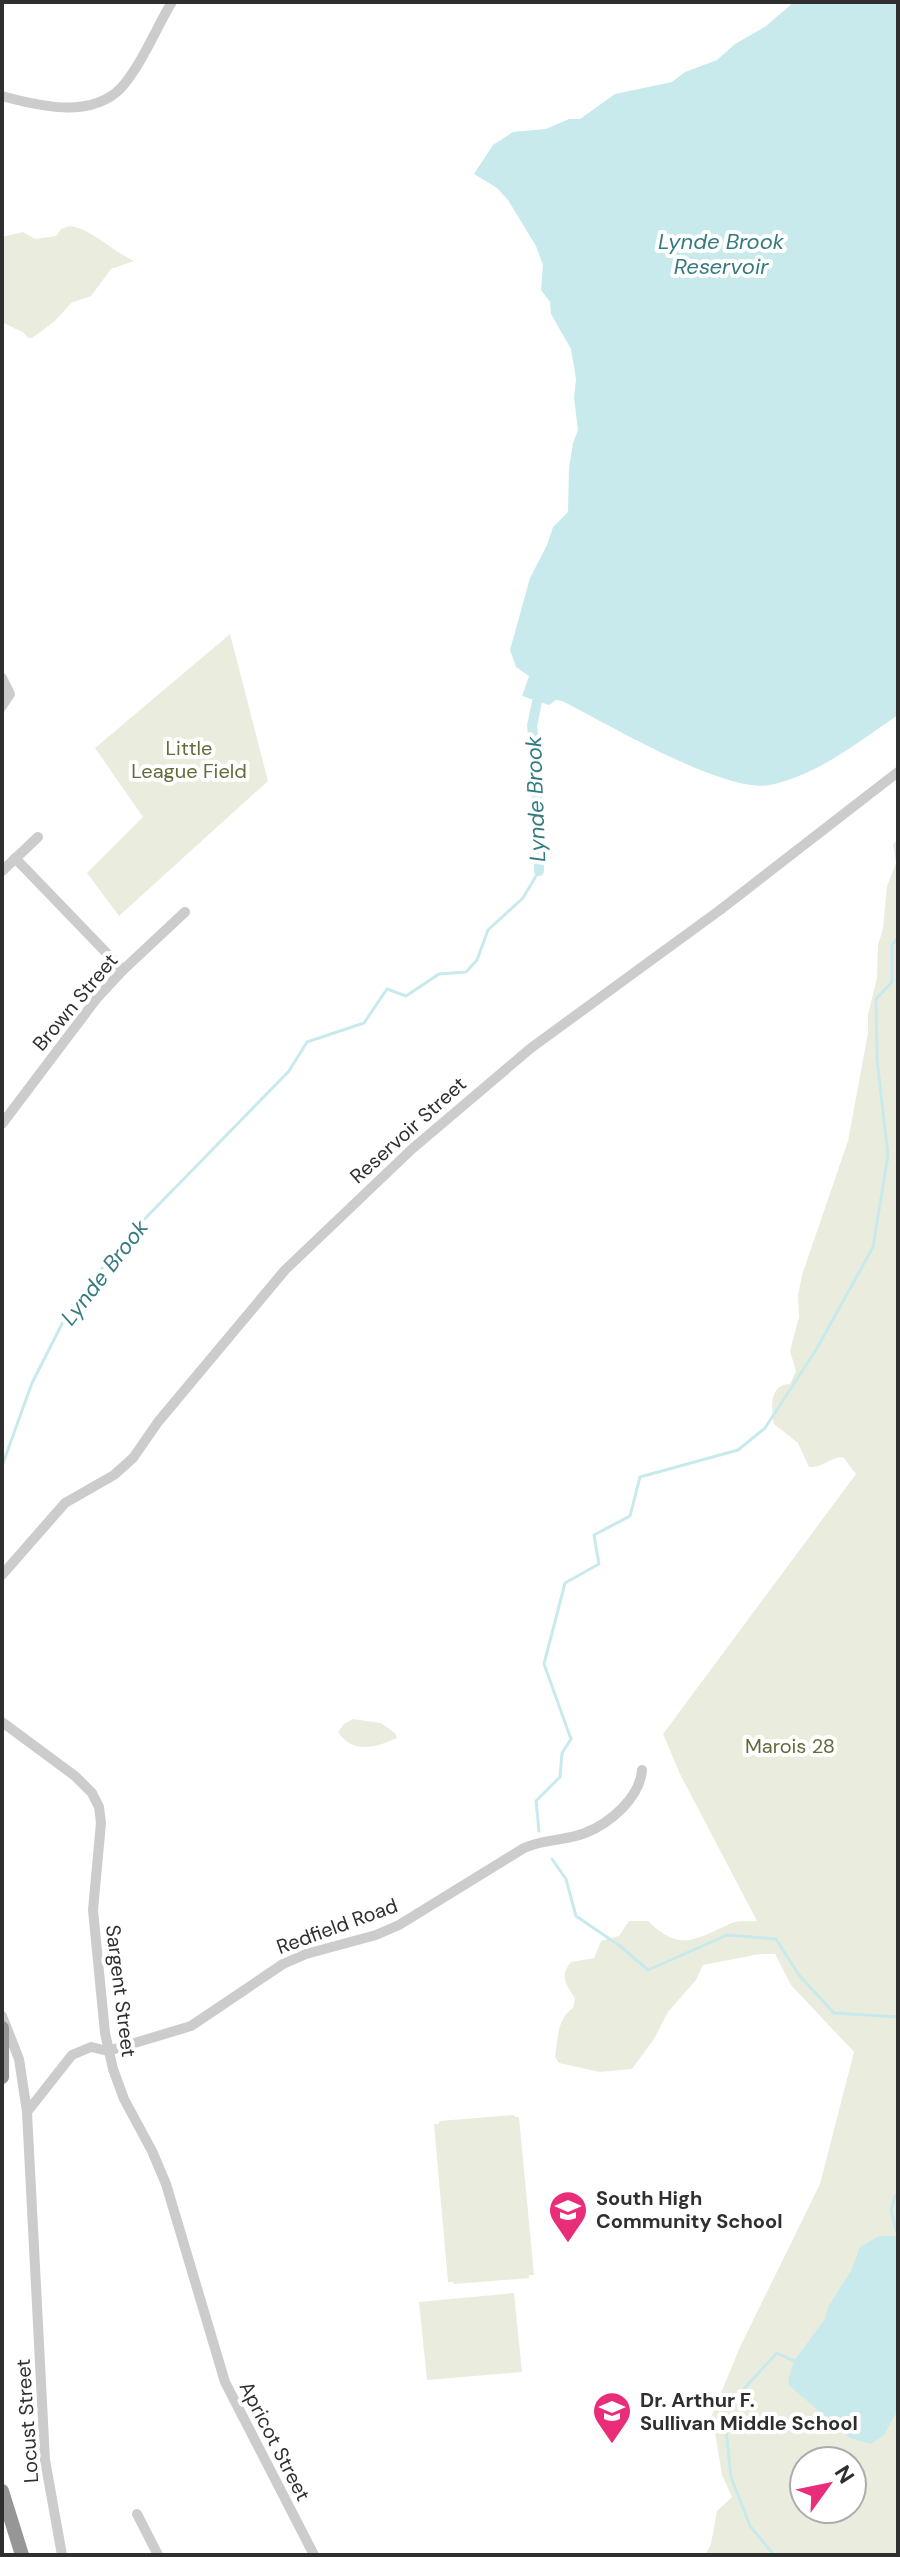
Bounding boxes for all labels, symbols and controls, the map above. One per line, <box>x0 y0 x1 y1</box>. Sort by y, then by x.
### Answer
water label: Lynde Brook Reservoir <box>658 227 785 281</box>
park label: Little League Field <box>131 735 247 784</box>
water label: Lynde Brook <box>519 735 552 863</box>
street label: Brown Street <box>27 948 123 1056</box>
street label: Reservoir Street <box>344 1071 472 1189</box>
water label: Lynde Brook <box>54 1213 155 1331</box>
park label: Marois 28 <box>745 1733 835 1759</box>
street label: Redfield Road <box>273 1892 401 1960</box>
street label: Sargent Street <box>100 1923 142 2059</box>
place label: South High Community School <box>596 2185 783 2234</box>
school or university icon: South High Community School <box>547 2189 589 2244</box>
street label: Locust Street <box>10 2358 44 2484</box>
street label: Apricot Street <box>234 2377 316 2505</box>
place label: Dr. Arthur F. Sullivan Middle School <box>640 2387 858 2436</box>
school or university icon: Dr. Arthur F. Sullivan Middle School <box>591 2390 633 2445</box>
north arrow <box>788 2445 868 2525</box>
text: N <box>828 2460 861 2489</box>

